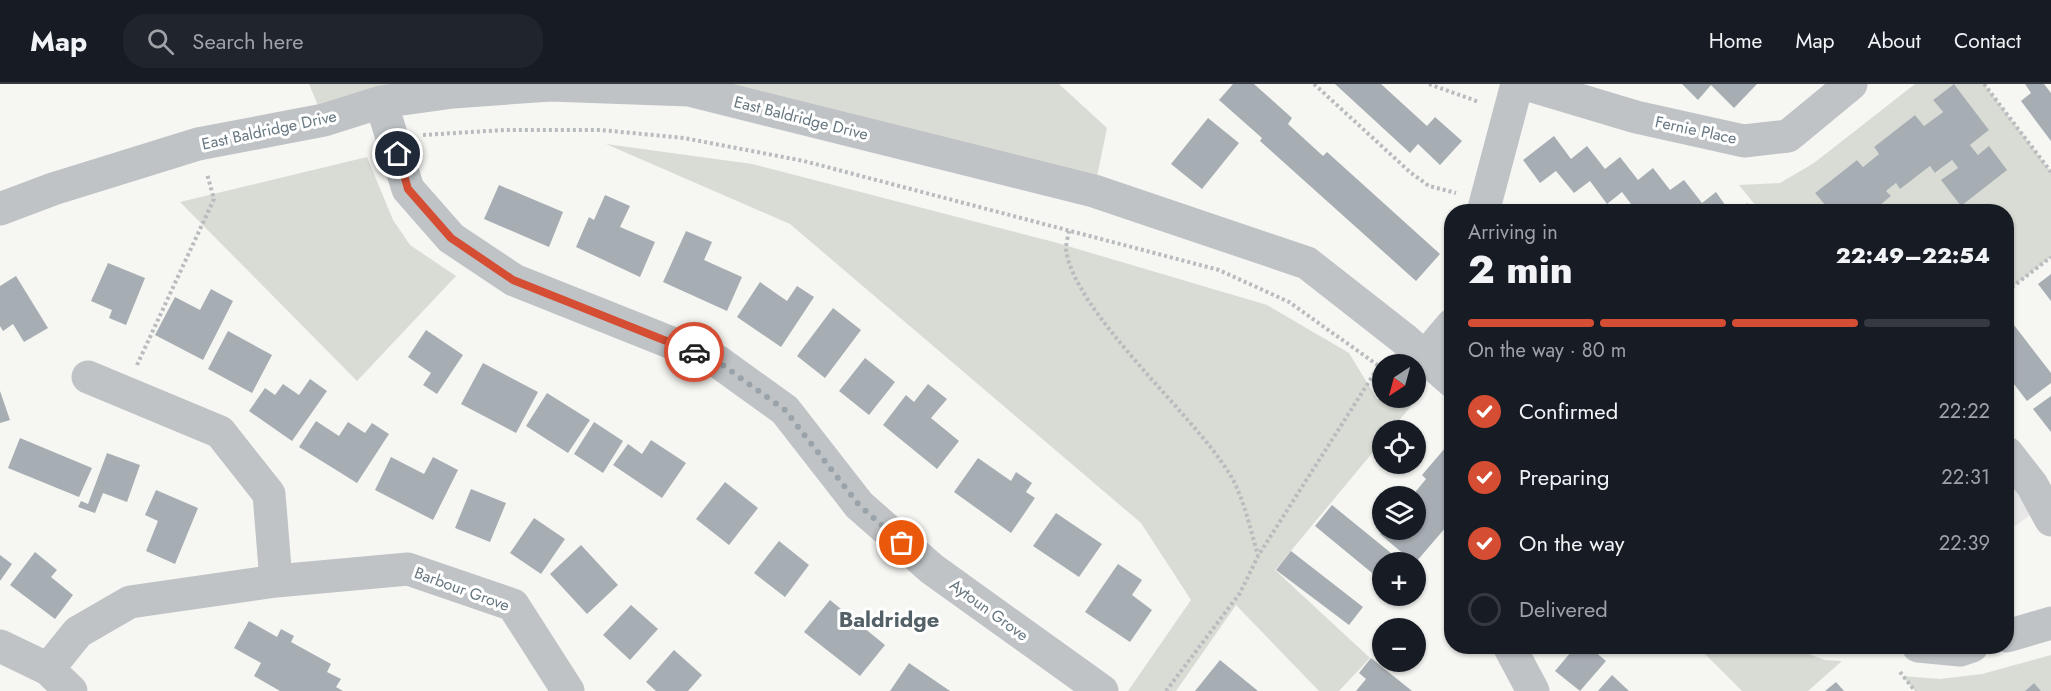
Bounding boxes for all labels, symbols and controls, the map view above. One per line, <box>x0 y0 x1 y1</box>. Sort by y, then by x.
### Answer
search box <box>123 14 543 68</box>
text: Map <box>30 21 87 62</box>
icon: search <box>144 25 177 58</box>
text: Search here <box>192 25 304 57</box>
text: Home <box>1709 26 1762 56</box>
text: Map <box>1795 26 1835 56</box>
text: About <box>1868 26 1921 56</box>
text: Contact <box>1954 26 2021 56</box>
street label: East Baldridge Drive <box>732 90 870 146</box>
street label: East Baldridge Drive <box>199 104 339 156</box>
street label: Fernie Place <box>1653 110 1739 150</box>
pin <box>372 128 423 179</box>
icon: home <box>381 137 414 170</box>
text: Arriving in <box>1468 218 1558 247</box>
text: 22:49–22:54 <box>1836 239 1990 271</box>
text: 2 min <box>1468 241 1573 298</box>
courier <box>664 322 724 382</box>
icon: car <box>678 336 711 369</box>
text: On the way · 80 m <box>1468 336 1626 365</box>
north arrow <box>1372 354 1426 408</box>
map controls <box>1372 354 1426 672</box>
icon: check <box>1468 395 1501 428</box>
text: Confirmed <box>1519 395 1618 427</box>
text: 22:22 <box>1938 397 1990 426</box>
button: locate <box>1372 420 1426 474</box>
icon: check <box>1468 461 1501 494</box>
text: Preparing <box>1519 461 1610 493</box>
text: 22:31 <box>1941 463 1990 492</box>
button: layers <box>1372 486 1426 540</box>
pin <box>876 517 927 568</box>
icon: bag <box>885 526 918 559</box>
icon: check <box>1468 527 1501 560</box>
text: On the way <box>1519 527 1624 559</box>
text: 22:39 <box>1939 529 1990 558</box>
button: + <box>1372 552 1426 606</box>
street label: Barbour Grove <box>411 561 513 617</box>
street label: Aytoun Grove <box>945 574 1033 646</box>
text: Delivered <box>1519 593 1608 625</box>
district label: Baldridge <box>839 603 939 635</box>
button: − <box>1372 618 1426 672</box>

